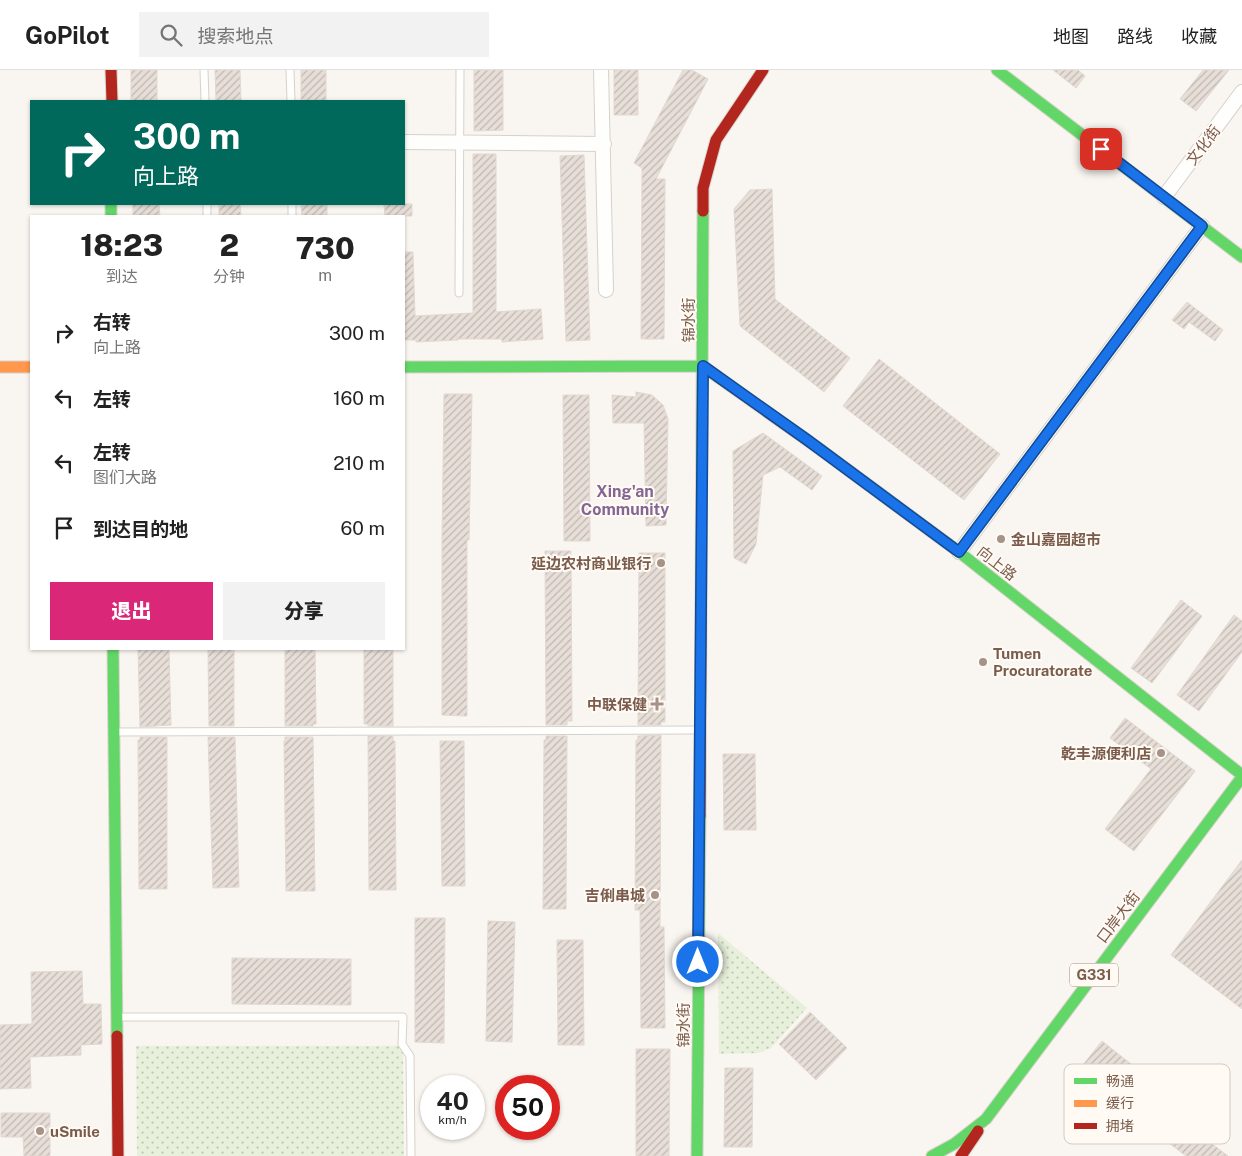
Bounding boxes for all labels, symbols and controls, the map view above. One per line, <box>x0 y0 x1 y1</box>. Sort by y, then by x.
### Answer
search box <box>139 12 489 57</box>
text: GoPilot <box>25 21 109 49</box>
icon: search <box>157 21 185 49</box>
text: 搜索地点 <box>197 25 273 47</box>
text: 地图 <box>1053 26 1089 47</box>
text: 路线 <box>1117 26 1153 47</box>
text: 收藏 <box>1181 26 1217 47</box>
text: 300 m <box>133 116 240 157</box>
icon: right <box>50 120 115 185</box>
street label: 文化街 <box>1183 122 1223 168</box>
pin <box>1080 128 1122 170</box>
icon: arrive <box>1087 135 1115 163</box>
text: 向上路 <box>133 163 199 189</box>
text: 18:23 <box>80 227 163 263</box>
text: 2 <box>220 227 239 263</box>
text: 730 <box>296 230 355 266</box>
text: m <box>318 266 332 285</box>
text: 到达 <box>106 267 138 286</box>
text: 分钟 <box>213 267 245 286</box>
street label: 锦水街 <box>680 297 697 343</box>
text: 右转 <box>93 311 131 333</box>
icon: right <box>50 319 78 347</box>
text: 300 m <box>329 322 385 344</box>
text: 向上路 <box>93 338 141 357</box>
icon: left <box>50 384 78 412</box>
text: 160 m <box>333 387 385 409</box>
text: 左转 <box>93 388 131 410</box>
text: 左转 <box>93 441 131 463</box>
icon: left <box>50 449 78 477</box>
text: 210 m <box>333 452 385 474</box>
text: 图们大路 <box>93 468 157 487</box>
district label: Xing'an Community <box>581 482 669 519</box>
icon: arrive <box>50 514 78 542</box>
text: 60 m <box>341 517 385 539</box>
text: 到达目的地 <box>93 518 188 540</box>
place label: 金山嘉园超市 <box>1011 531 1101 548</box>
marker: 金山嘉园超市 <box>995 533 1007 545</box>
street label: 向上路 <box>974 542 1020 584</box>
place label: 延边农村商业银行 <box>531 555 651 572</box>
marker: 延边农村商业银行 <box>655 557 667 569</box>
button: 退出 <box>50 582 213 640</box>
button: 分享 <box>223 582 385 640</box>
place label: Tumen Procuratorate <box>993 645 1092 679</box>
marker: Tumen Procuratorate <box>977 656 989 668</box>
place label: 中联保健 <box>587 696 647 713</box>
marker: 中联保健 <box>651 698 663 710</box>
place label: 乾丰源便利店 <box>1061 745 1151 762</box>
marker: 乾丰源便利店 <box>1155 747 1167 759</box>
place label: 吉俐串城 <box>585 887 645 904</box>
street label: 口岸大街 <box>1093 888 1143 946</box>
marker: 吉俐串城 <box>649 889 661 901</box>
position arrow <box>671 935 723 987</box>
road number: G331 <box>1070 964 1118 986</box>
street label: 锦水街 <box>675 1002 692 1048</box>
legend <box>1064 1064 1230 1144</box>
text: 畅通 <box>1106 1073 1134 1089</box>
speed limit sign: 50 <box>495 1075 560 1140</box>
text: 40 <box>436 1086 469 1116</box>
text: 缓行 <box>1106 1095 1134 1111</box>
text: km/h <box>438 1113 467 1127</box>
text: 拥堵 <box>1106 1118 1134 1134</box>
place label: uSmile <box>50 1123 100 1140</box>
marker: uSmile <box>34 1125 46 1137</box>

